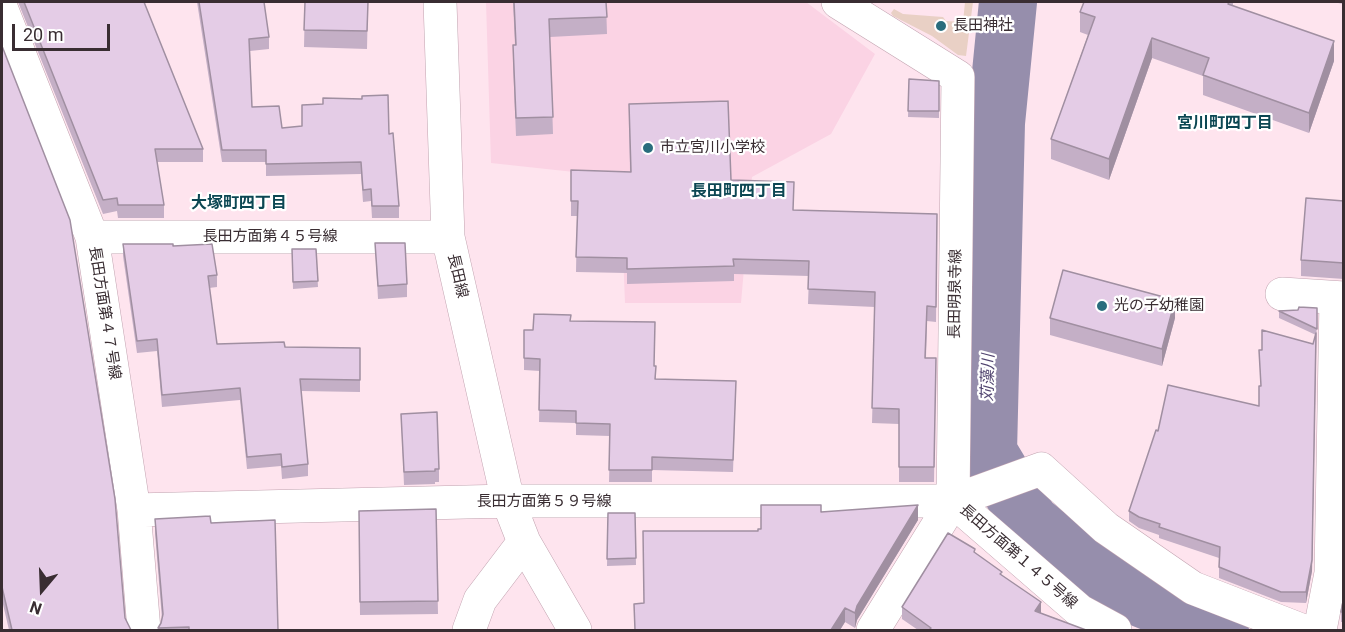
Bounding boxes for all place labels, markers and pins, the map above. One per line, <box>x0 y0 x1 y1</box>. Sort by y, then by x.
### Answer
place label: 長田神社 <box>953 17 1013 35</box>
marker: 長田神社 <box>934 19 948 33</box>
place label: 市立宮川小学校 <box>660 139 765 157</box>
marker: 市立宮川小学校 <box>641 141 655 155</box>
place label: 光の子幼稚園 <box>1114 297 1204 315</box>
marker: 光の子幼稚園 <box>1095 299 1109 313</box>

